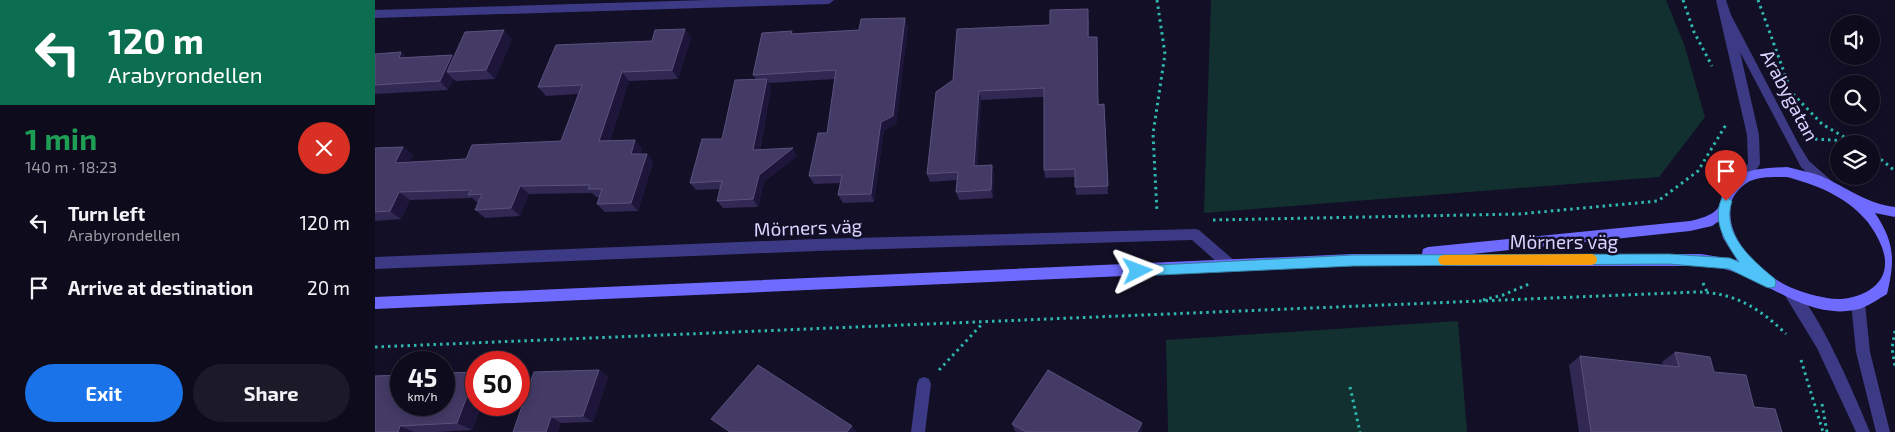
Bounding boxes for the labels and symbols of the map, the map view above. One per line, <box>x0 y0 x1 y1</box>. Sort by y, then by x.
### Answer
street label: Arabygatan <box>1756 45 1824 145</box>
pin <box>1705 150 1747 201</box>
street label: Mörners väg <box>753 214 863 240</box>
street label: Mörners väg <box>1510 230 1619 253</box>
position arrow <box>1111 244 1163 296</box>
speed limit sign: 50 <box>465 351 530 416</box>

